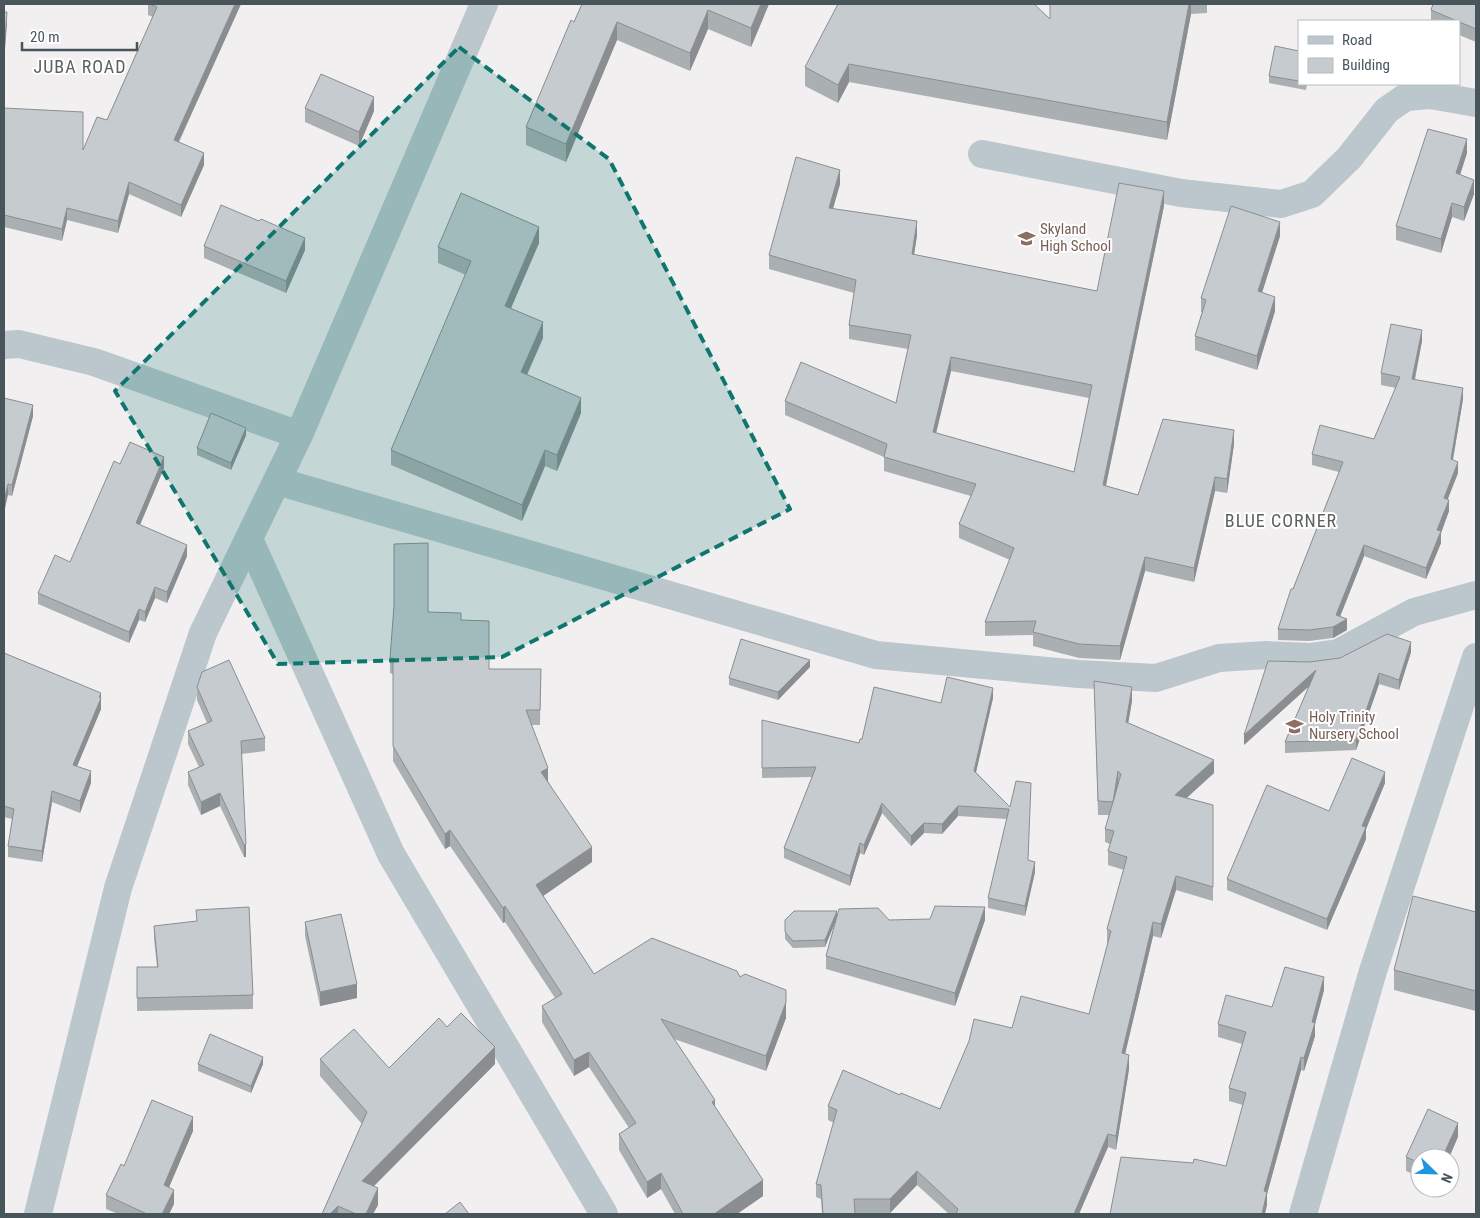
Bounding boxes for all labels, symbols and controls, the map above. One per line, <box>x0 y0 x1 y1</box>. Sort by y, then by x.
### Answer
scale bar <box>22 20 138 52</box>
legend <box>1298 20 1460 85</box>
text: 20 m <box>30 28 60 46</box>
text: Road <box>1342 31 1372 49</box>
district label: JUBA ROAD <box>34 56 127 77</box>
text: Building <box>1342 56 1390 74</box>
place label: Skyland High School <box>1040 220 1111 255</box>
school or university icon: Skyland High School <box>1016 228 1036 248</box>
district label: BLUE CORNER <box>1225 510 1337 531</box>
place label: Holy Trinity Nursery School <box>1309 708 1399 743</box>
school or university icon: Holy Trinity Nursery School <box>1285 716 1305 736</box>
north arrow <box>1410 1148 1460 1198</box>
text: N <box>1438 1171 1456 1185</box>

